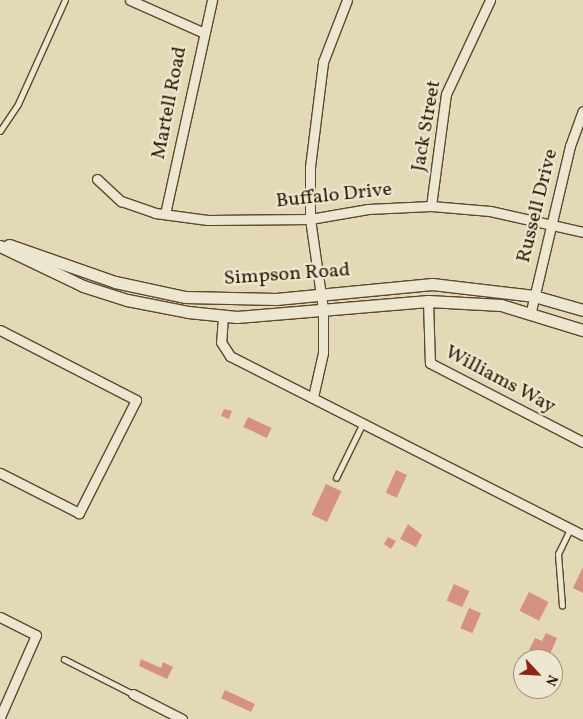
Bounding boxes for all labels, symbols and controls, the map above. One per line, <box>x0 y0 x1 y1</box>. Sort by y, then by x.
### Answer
street label: Martell Road <box>147 45 193 161</box>
street label: Jack Street <box>407 78 447 174</box>
street label: Russell Drive <box>512 147 564 265</box>
street label: Buffalo Drive <box>275 178 393 214</box>
street label: Simpson Road <box>223 259 351 291</box>
street label: Williams Way <box>440 341 560 419</box>
north arrow <box>513 649 563 699</box>
text: N <box>540 671 562 689</box>

